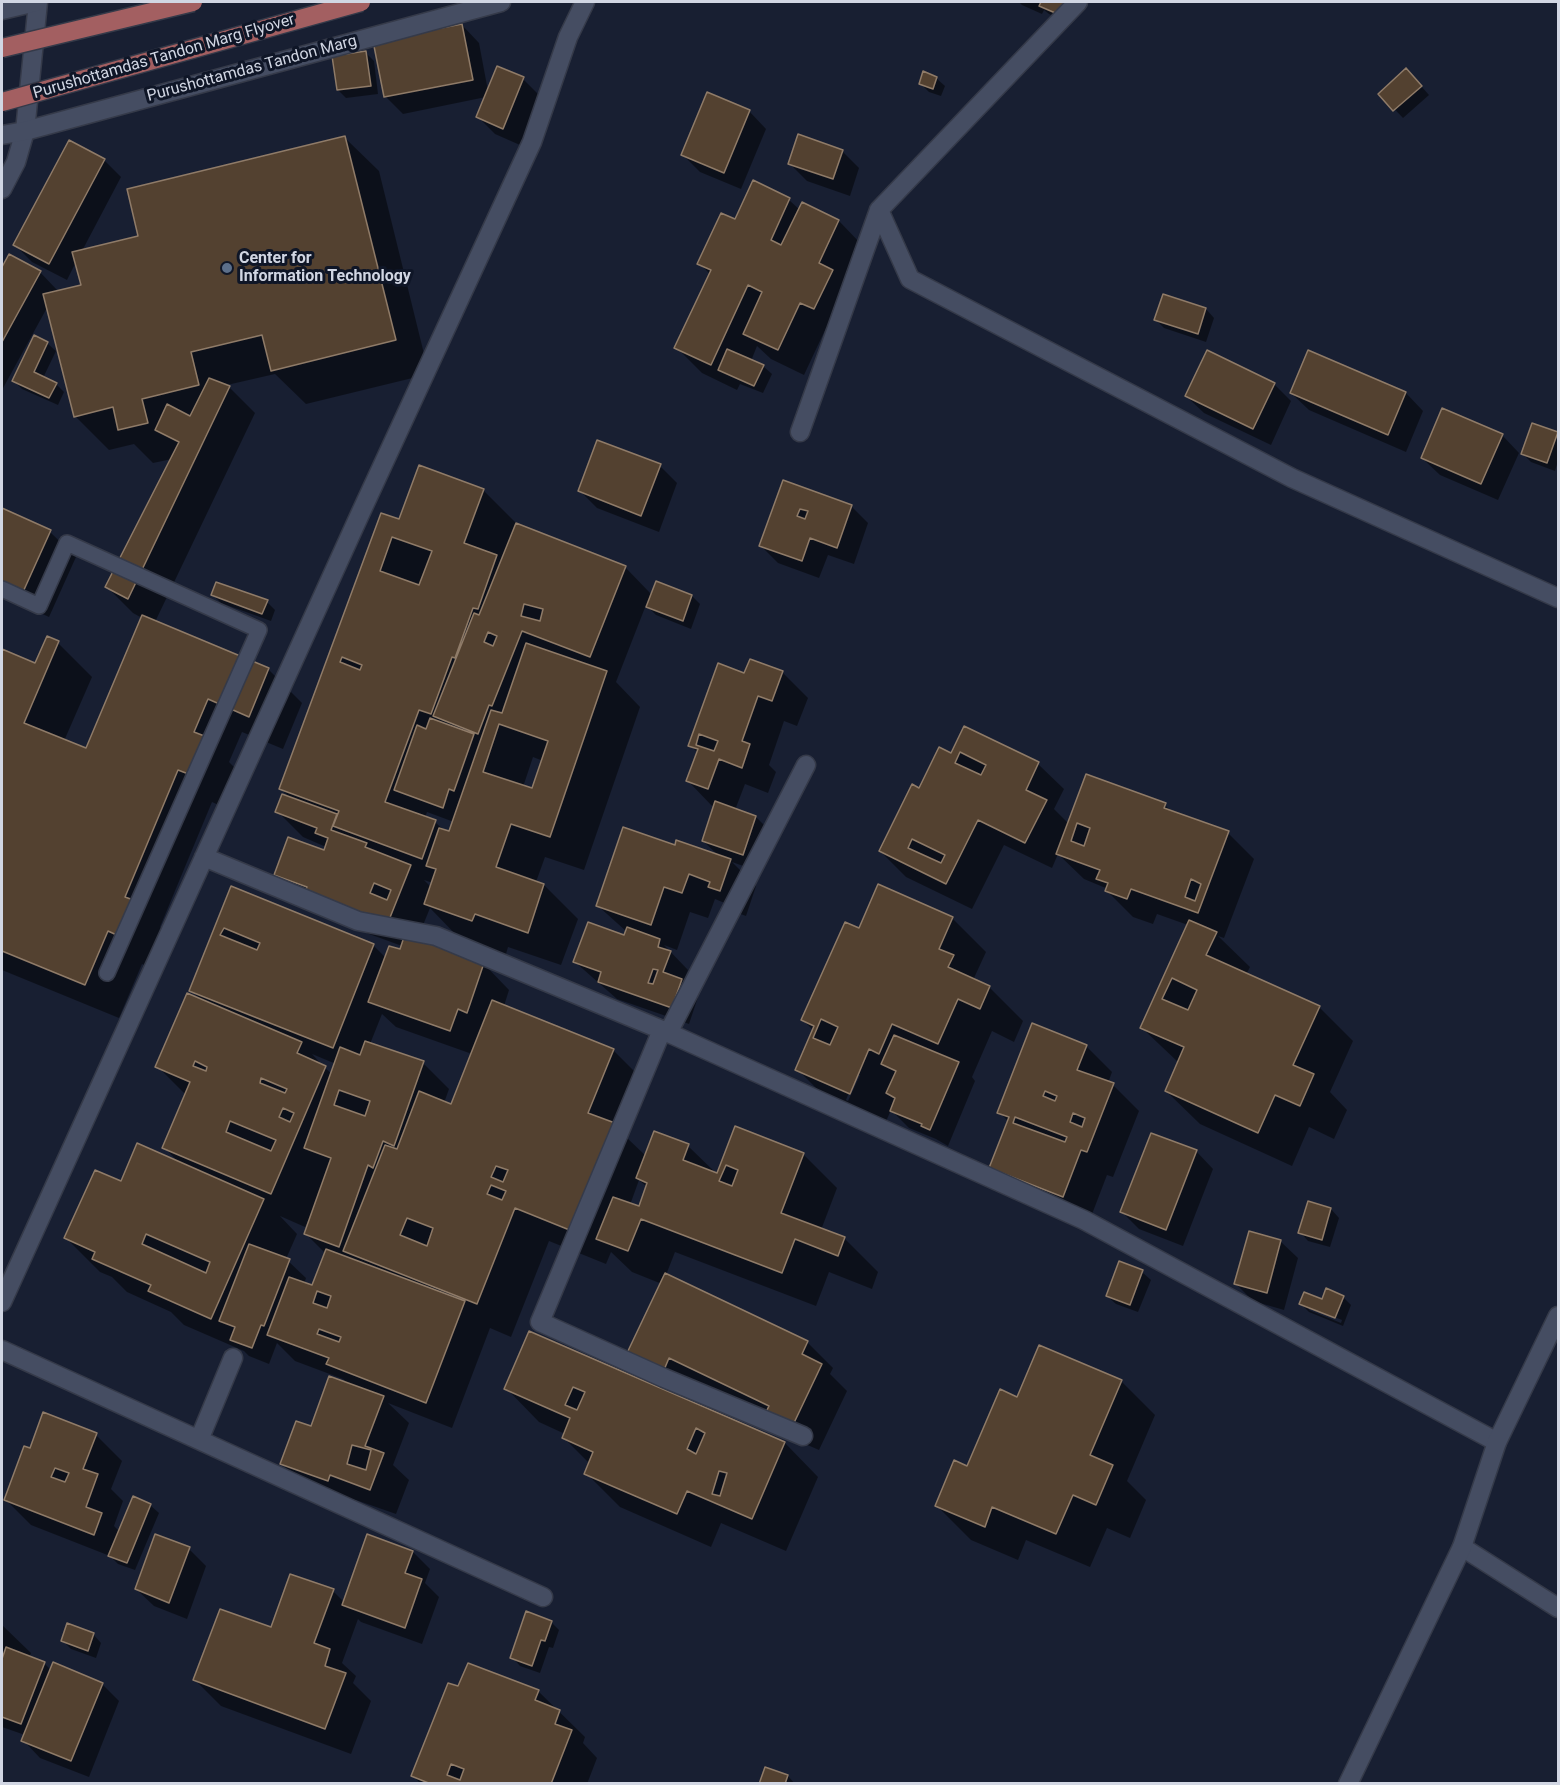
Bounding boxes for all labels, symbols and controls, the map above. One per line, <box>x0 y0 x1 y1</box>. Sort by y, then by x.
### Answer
street label: Purushottamdas Tandon Marg Flyover <box>31 10 297 104</box>
street label: Purushottamdas Tandon Marg <box>145 32 359 106</box>
place label: Center for Information Technology <box>239 249 411 287</box>
marker: Center for Information Technology <box>220 261 234 275</box>

